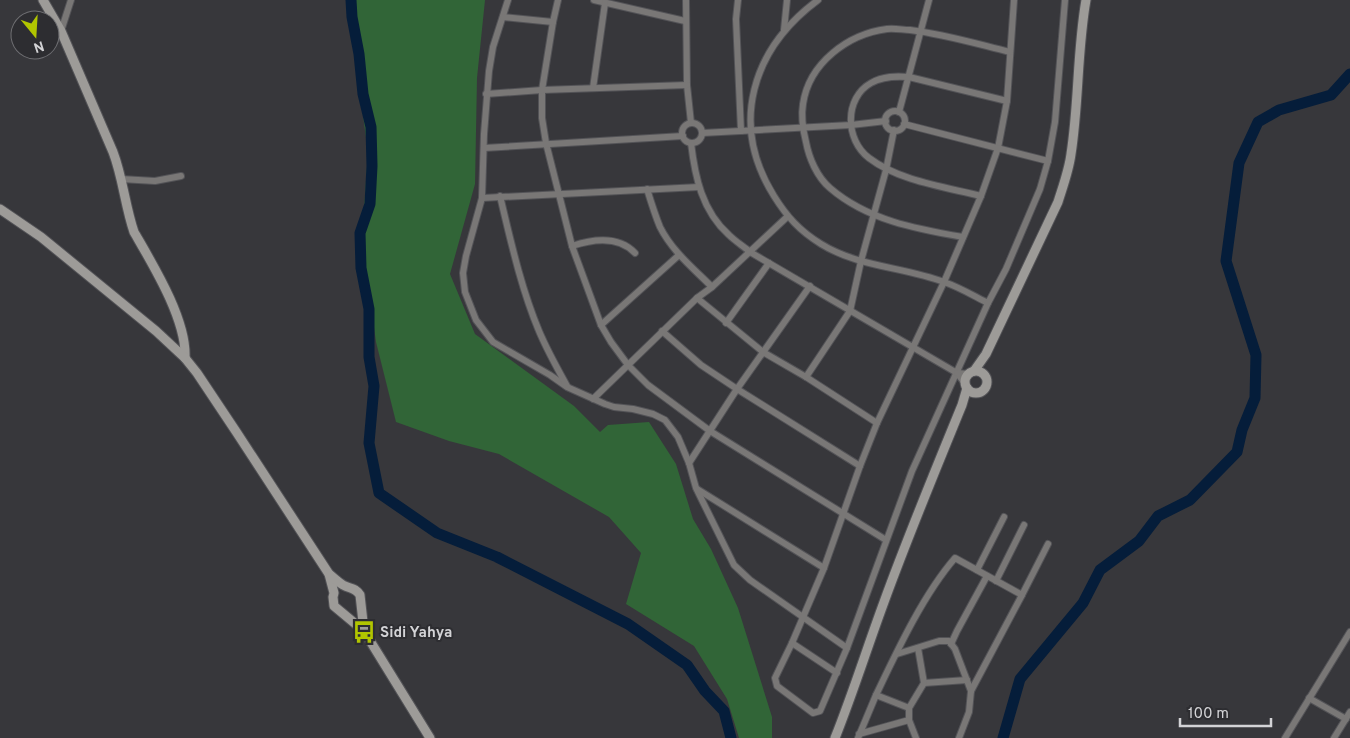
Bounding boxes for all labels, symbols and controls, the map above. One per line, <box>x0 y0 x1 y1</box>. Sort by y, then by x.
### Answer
north arrow <box>10 10 60 60</box>
text: N <box>31 36 46 56</box>
bus stop icon: Sidi Yahya <box>351 619 377 645</box>
place label: Sidi Yahya <box>380 624 452 643</box>
scale bar <box>1180 696 1271 728</box>
text: 100 m <box>1188 705 1229 724</box>

